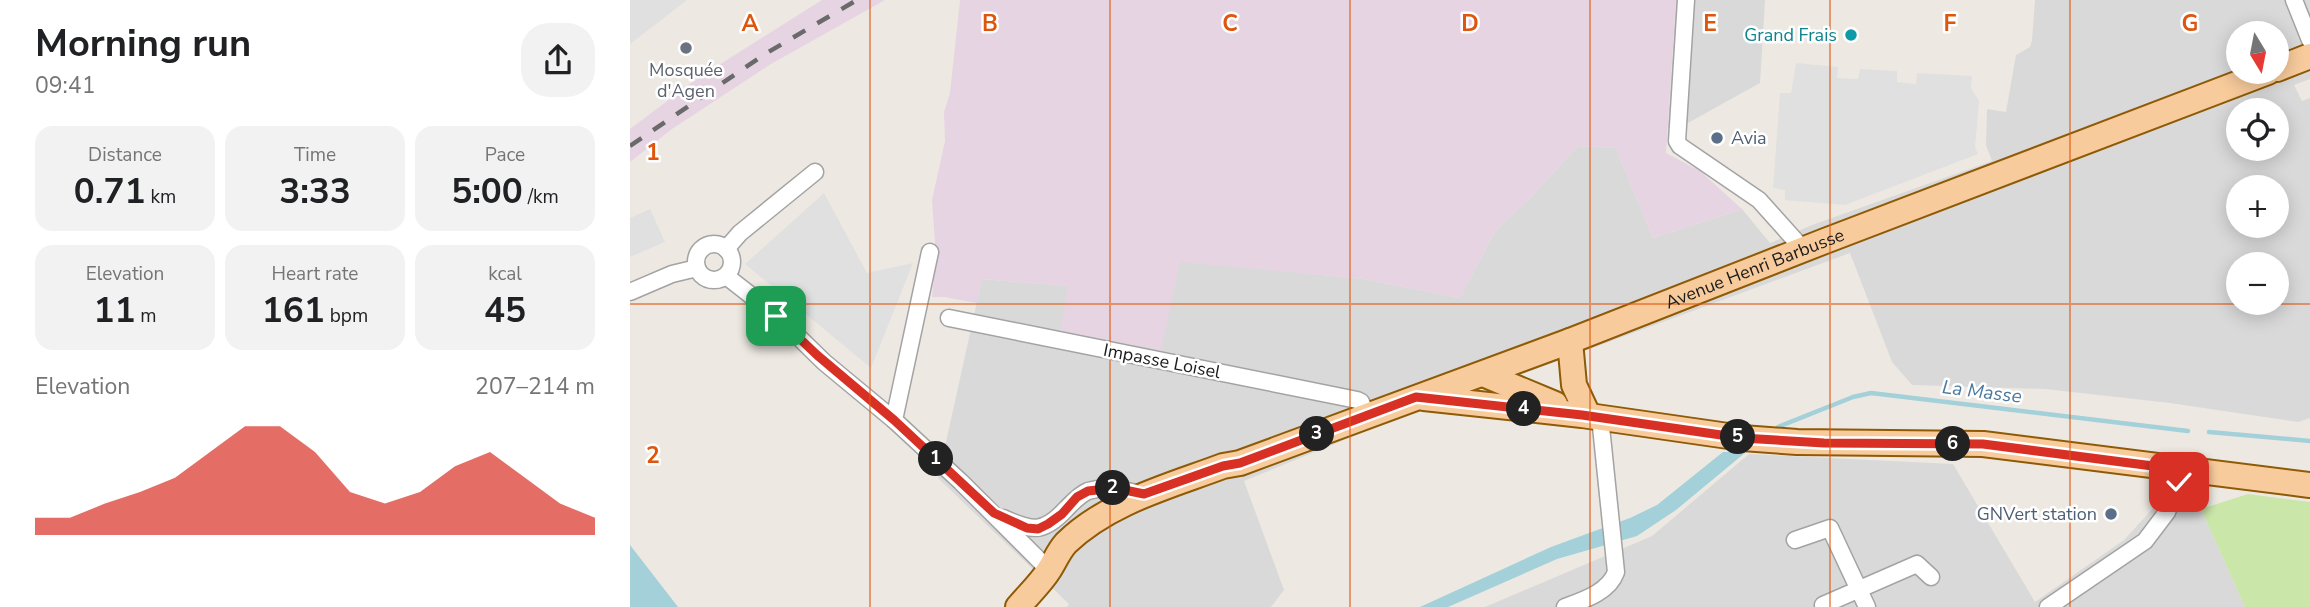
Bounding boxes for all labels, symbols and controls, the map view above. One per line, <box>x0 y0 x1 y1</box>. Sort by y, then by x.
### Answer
text: A <box>741 8 759 39</box>
text: B <box>982 8 998 39</box>
text: C <box>1222 8 1238 39</box>
text: D <box>1461 8 1479 39</box>
text: E <box>1703 8 1717 39</box>
text: F <box>1944 8 1957 39</box>
text: G <box>2182 8 2198 39</box>
text: Morning run <box>35 18 251 69</box>
north arrow <box>2226 21 2289 84</box>
map controls <box>2226 21 2289 315</box>
button: share <box>521 23 595 97</box>
place label: Grand Frais <box>1744 23 1837 47</box>
marker: Grand Frais <box>1843 27 1859 43</box>
marker: Mosquée d'Agen <box>678 40 694 56</box>
place label: Mosquée d'Agen <box>649 58 723 103</box>
text: 09:41 <box>35 70 95 101</box>
button: locate <box>2226 98 2289 161</box>
place label: Avia <box>1731 126 1767 150</box>
marker: Avia <box>1709 130 1725 146</box>
text: 1 <box>646 137 660 168</box>
text: Distance <box>88 142 162 168</box>
text: Time <box>294 142 336 168</box>
text: Pace <box>485 142 525 168</box>
text: 0.71 <box>74 168 146 215</box>
text: 3:33 <box>279 168 351 215</box>
text: 5:00 <box>451 168 523 215</box>
button: + <box>2226 175 2289 238</box>
text: km <box>146 184 176 210</box>
text: /km <box>523 184 559 210</box>
street label: Avenue Henri Barbusse <box>1662 223 1848 315</box>
button: − <box>2226 252 2289 315</box>
text: Elevation <box>86 261 164 287</box>
text: Heart rate <box>272 261 358 287</box>
text: kcal <box>488 261 522 287</box>
pin <box>746 286 806 346</box>
text: 11 <box>93 287 135 334</box>
text: 161 <box>262 287 325 334</box>
text: 45 <box>484 287 526 334</box>
icon: arrive <box>757 297 795 335</box>
text: m <box>135 303 157 329</box>
text: bpm <box>325 303 368 329</box>
street label: Impasse Loisel <box>1101 338 1223 384</box>
text: Elevation <box>35 371 130 402</box>
text: 207–214 m <box>475 371 595 402</box>
water label: La Masse <box>1941 374 2023 410</box>
pin: 4 <box>1506 392 1542 426</box>
text: 4 <box>1518 395 1529 421</box>
pin: 3 <box>1300 416 1334 452</box>
text: 3 <box>1311 420 1322 446</box>
pin: 5 <box>1720 420 1756 454</box>
text: 5 <box>1732 423 1743 449</box>
pin: 6 <box>1936 426 1970 462</box>
text: 6 <box>1947 430 1958 456</box>
text: 2 <box>646 440 660 471</box>
pin: 1 <box>918 442 954 476</box>
text: 1 <box>930 445 941 471</box>
pin <box>2149 452 2209 512</box>
icon: check <box>2160 463 2198 501</box>
pin: 2 <box>1096 470 1130 505</box>
text: 2 <box>1107 474 1118 500</box>
place label: GNVert station <box>1977 502 2097 526</box>
marker: GNVert station <box>2103 506 2119 522</box>

